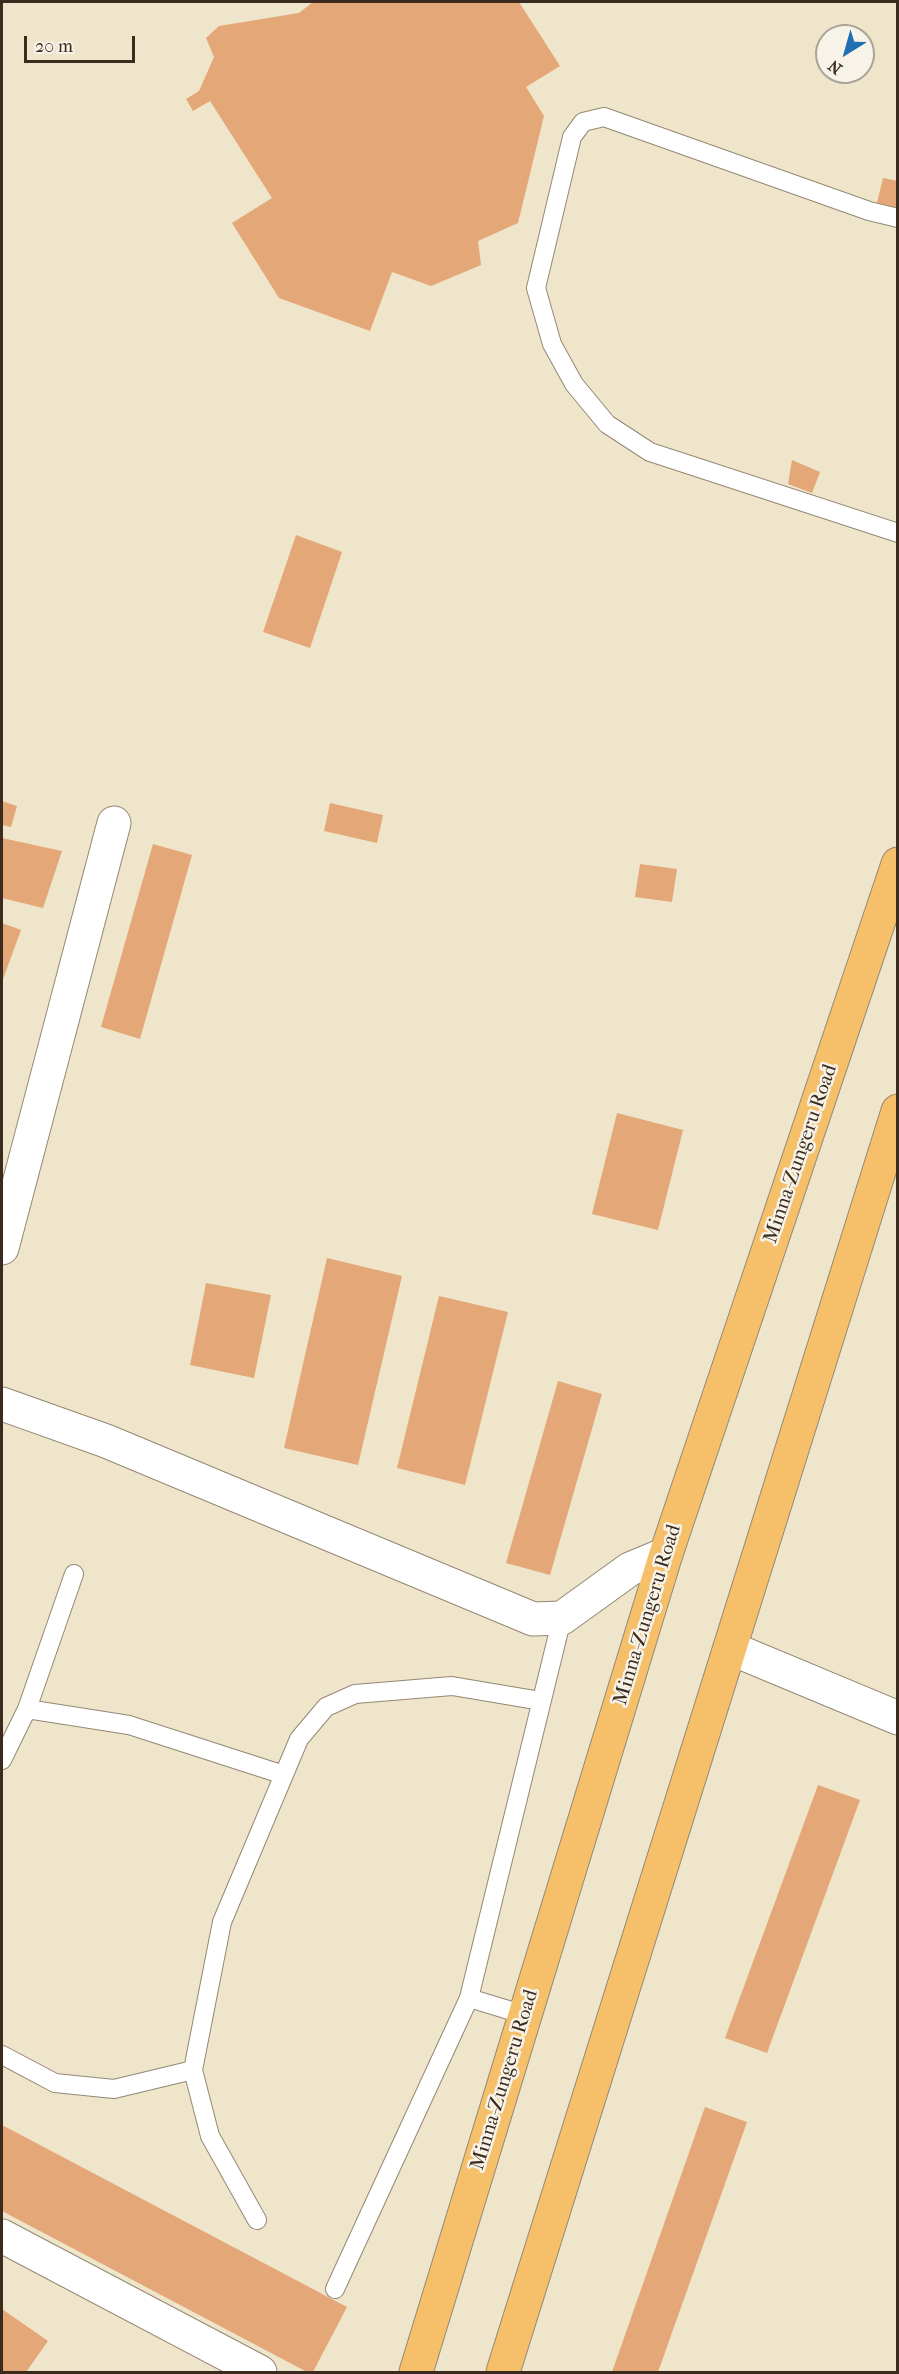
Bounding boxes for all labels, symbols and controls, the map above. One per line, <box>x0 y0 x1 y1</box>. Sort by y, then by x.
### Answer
scale bar <box>27 24 138 62</box>
north arrow <box>815 24 875 84</box>
text: 20 m <box>35 36 73 57</box>
text: N <box>825 56 846 78</box>
street label: Minna-Zungeru Road <box>759 1061 843 1247</box>
street label: Minna-Zungeru Road <box>609 1522 687 1708</box>
street label: Minna-Zungeru Road <box>466 1987 544 2173</box>

